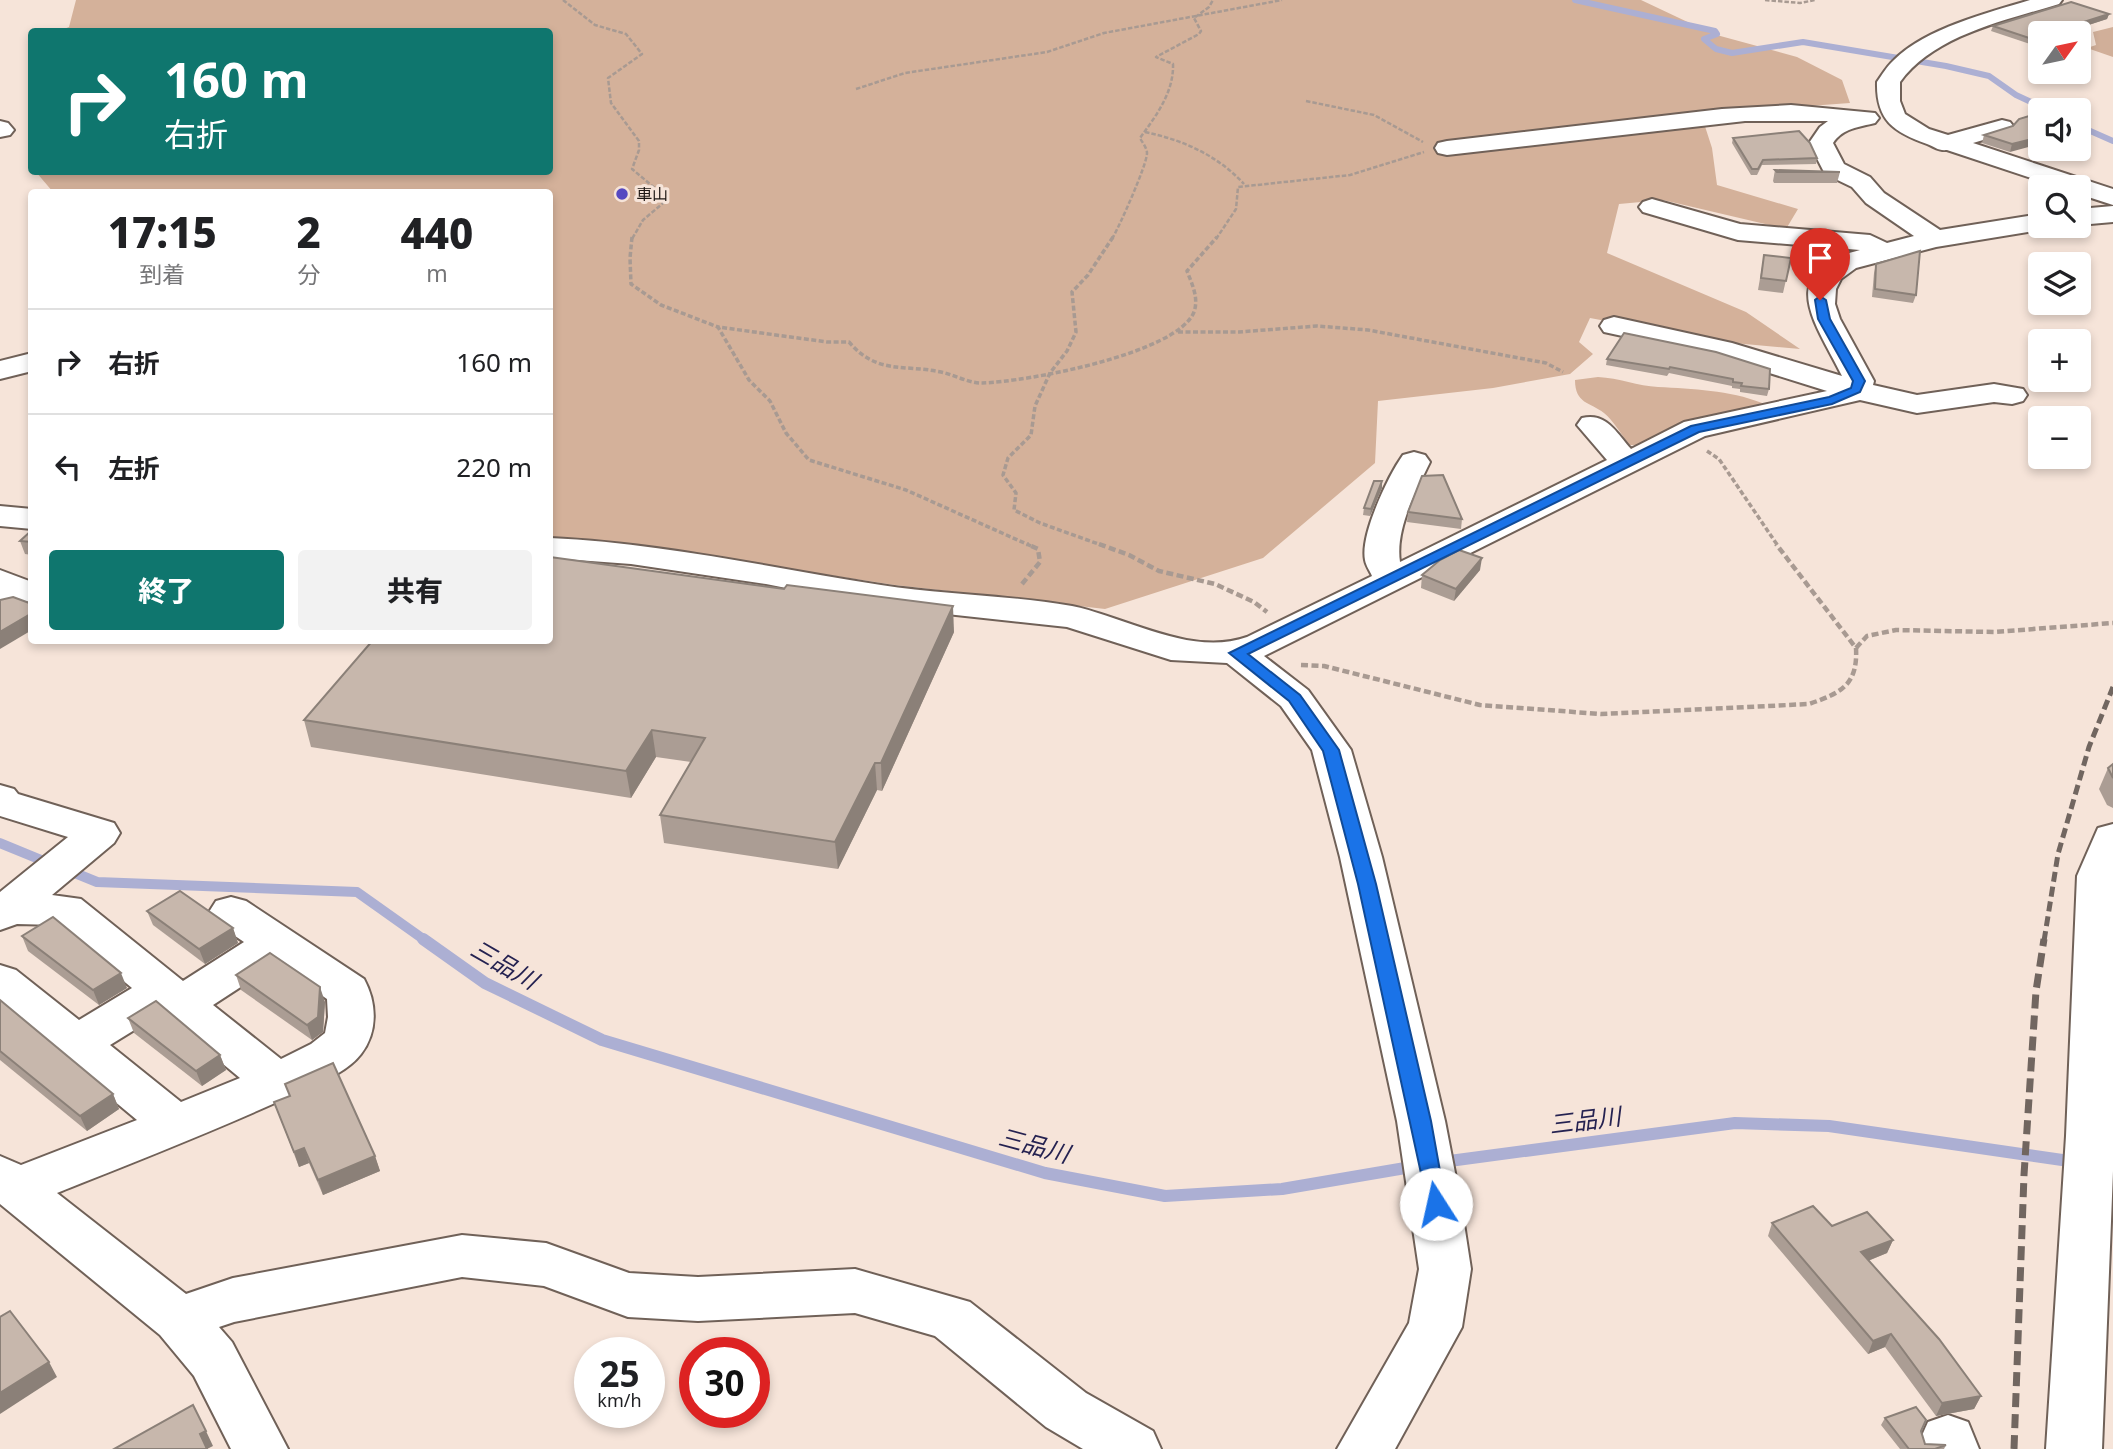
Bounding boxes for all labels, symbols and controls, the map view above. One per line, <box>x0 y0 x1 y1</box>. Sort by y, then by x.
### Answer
north arrow <box>2028 21 2091 84</box>
map controls <box>2028 21 2091 469</box>
text: 160 m <box>164 46 309 112</box>
icon: right <box>49 56 140 147</box>
button: sound <box>2028 98 2091 161</box>
text: 右折 <box>164 112 228 155</box>
button: search <box>2028 175 2091 238</box>
place label: 車山 <box>636 183 668 205</box>
marker: 車山 <box>614 186 630 202</box>
text: 17:15 <box>108 203 217 260</box>
text: 2 <box>296 203 321 260</box>
text: 440 <box>400 204 473 261</box>
pin <box>1790 228 1850 300</box>
icon: arrive <box>1801 239 1839 277</box>
button: layers <box>2028 252 2091 315</box>
text: m <box>426 257 448 289</box>
text: 到着 <box>139 258 185 290</box>
text: 分 <box>297 258 320 290</box>
button: + <box>2028 329 2091 392</box>
icon: right <box>49 343 87 381</box>
text: 160 m <box>456 344 532 380</box>
text: 右折 <box>108 345 160 381</box>
button: − <box>2028 406 2091 469</box>
icon: left <box>49 448 87 486</box>
text: 220 m <box>456 449 532 485</box>
text: 左折 <box>108 450 160 486</box>
button: 終了 <box>49 550 284 630</box>
button: 共有 <box>298 550 532 630</box>
water label: 三品川 <box>465 931 547 997</box>
water label: 三品川 <box>1547 1098 1626 1140</box>
water label: 三品川 <box>995 1119 1076 1171</box>
position arrow <box>1399 1167 1473 1241</box>
speed limit sign: 30 <box>679 1337 770 1428</box>
text: 25 <box>599 1350 640 1397</box>
text: km/h <box>597 1388 642 1412</box>

